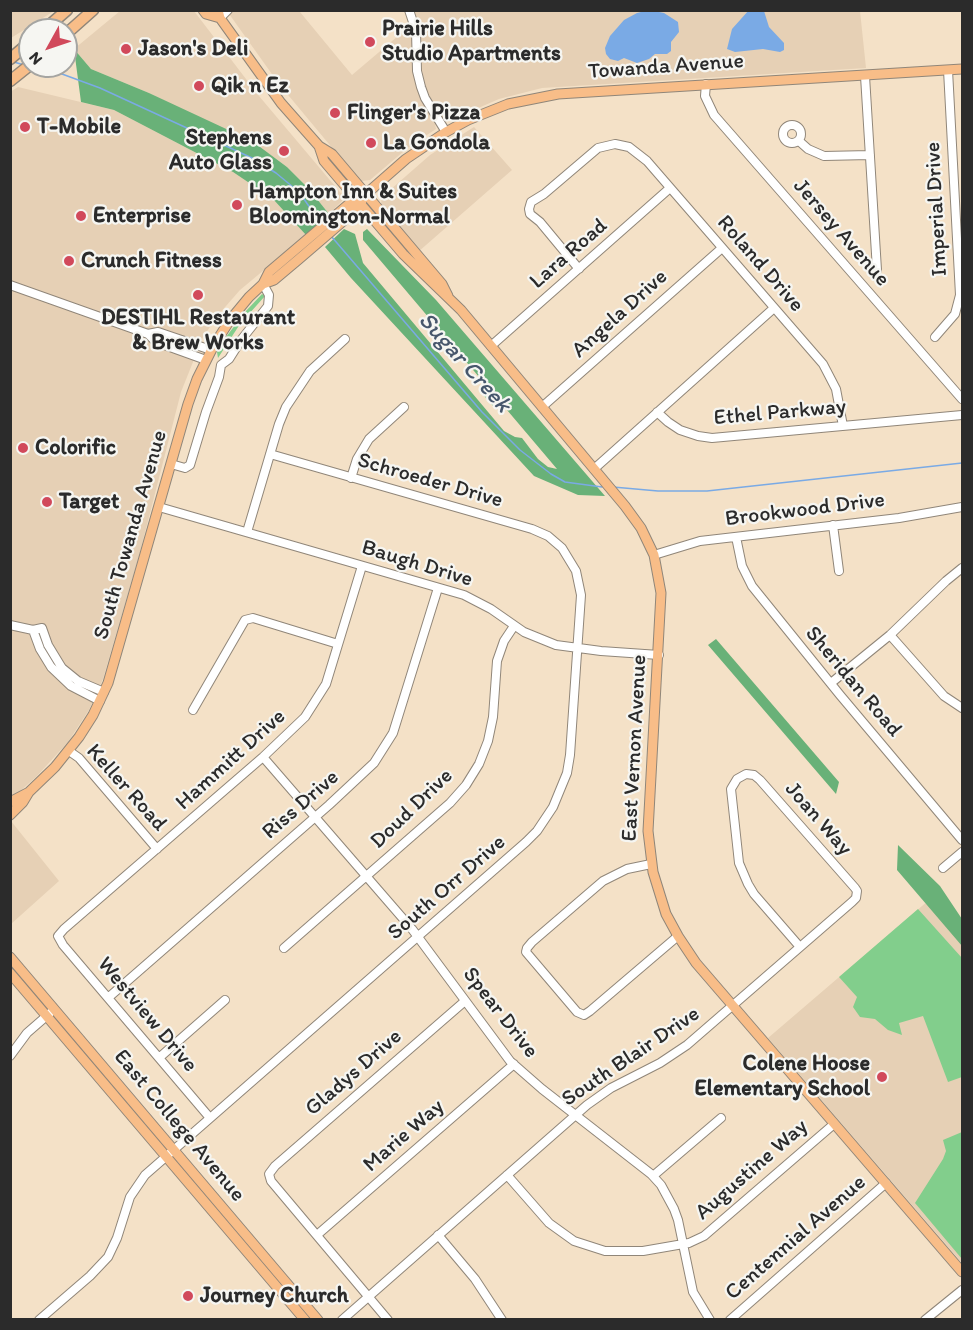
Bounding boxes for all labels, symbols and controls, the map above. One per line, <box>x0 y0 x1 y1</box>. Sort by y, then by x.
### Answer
place label: Prairie Hills Studio Apartments <box>382 16 561 68</box>
north arrow <box>18 18 78 78</box>
marker: Prairie Hills Studio Apartments <box>363 35 377 49</box>
place label: Jason's Deli <box>138 36 248 62</box>
marker: Jason's Deli <box>119 42 133 56</box>
text: N <box>25 48 46 69</box>
street label: Towanda Avenue <box>587 48 745 86</box>
place label: Qik n Ez <box>211 73 289 99</box>
marker: Qik n Ez <box>192 79 206 93</box>
place label: Flinger's Pizza <box>347 100 480 126</box>
marker: Flinger's Pizza <box>328 106 342 120</box>
place label: T-Mobile <box>37 114 121 140</box>
marker: T-Mobile <box>18 120 32 134</box>
place label: Stephens Auto Glass <box>169 125 272 176</box>
place label: La Gondola <box>383 130 490 156</box>
marker: La Gondola <box>364 136 378 150</box>
street label: Imperial Drive <box>920 141 954 277</box>
marker: Stephens Auto Glass <box>277 144 291 158</box>
street label: Jersey Avenue <box>787 174 895 292</box>
place label: Hampton Inn & Suites Bloomington-Normal <box>249 179 457 230</box>
marker: Hampton Inn & Suites Bloomington-Normal <box>230 198 244 212</box>
place label: Enterprise <box>93 203 191 229</box>
marker: Enterprise <box>74 209 88 223</box>
street label: Roland Drive <box>711 210 809 318</box>
street label: Lara Road <box>525 213 613 295</box>
place label: Crunch Fitness <box>81 248 222 274</box>
marker: Crunch Fitness <box>62 254 76 268</box>
street label: Angela Drive <box>567 264 673 364</box>
marker: DESTIHL Restaurant & Brew Works <box>191 288 205 302</box>
place label: DESTIHL Restaurant & Brew Works <box>101 305 295 356</box>
water label: Sugar Creek <box>411 307 517 419</box>
street label: Ethel Parkway <box>713 394 847 432</box>
street label: South Towanda Avenue <box>89 427 173 643</box>
place label: Colorific <box>35 435 116 461</box>
marker: Colorific <box>16 441 30 455</box>
street label: Schroeder Drive <box>354 448 506 514</box>
street label: Brookwood Drive <box>724 487 886 533</box>
place label: Target <box>59 489 119 515</box>
marker: Target <box>40 495 54 509</box>
street label: Baugh Drive <box>358 535 476 593</box>
street label: Sheridan Road <box>799 621 907 743</box>
street label: East Vernon Avenue <box>617 654 653 842</box>
street label: Hammitt Drive <box>171 704 291 816</box>
street label: Keller Road <box>80 739 172 837</box>
street label: Doud Drive <box>365 763 459 855</box>
street label: Riss Drive <box>257 765 345 845</box>
street label: Joan Way <box>779 777 857 861</box>
street label: South Orr Drive <box>383 830 511 946</box>
street label: Westview Drive <box>91 952 203 1078</box>
street label: Spear Drive <box>456 962 544 1064</box>
street label: South Blair Drive <box>557 1001 705 1113</box>
street label: Gladys Drive <box>300 1024 408 1122</box>
street label: East College Avenue <box>108 1045 250 1207</box>
place label: Colene Hoose Elementary School <box>695 1051 870 1102</box>
marker: Colene Hoose Elementary School <box>875 1070 889 1084</box>
street label: Marie Way <box>358 1094 450 1178</box>
street label: Augustine Way <box>690 1114 814 1226</box>
street label: Centennial Avenue <box>720 1170 872 1306</box>
place label: Journey Church <box>200 1283 349 1309</box>
marker: Journey Church <box>181 1289 195 1303</box>

